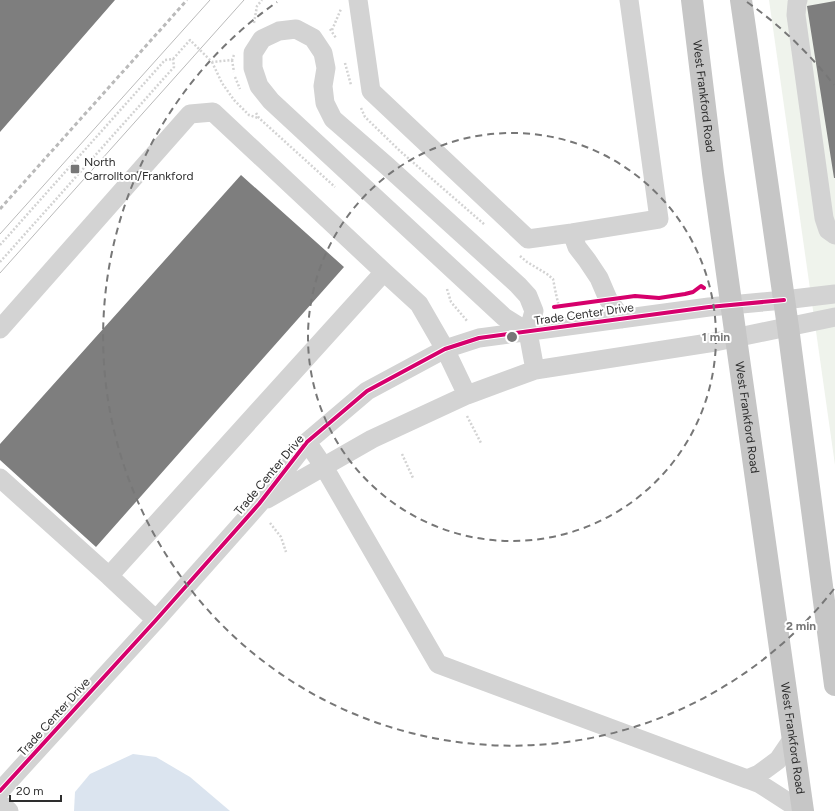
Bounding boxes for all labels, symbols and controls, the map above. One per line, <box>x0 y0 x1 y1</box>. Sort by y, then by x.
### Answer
street label: West Frankford Road <box>690 39 717 153</box>
place label: North Carrollton/Frankford <box>84 155 193 183</box>
marker: North Carrollton/Frankford <box>69 163 81 175</box>
street label: Trade Center Drive <box>533 300 635 328</box>
centre of rings <box>505 330 519 344</box>
text: 1 min <box>702 330 730 344</box>
street label: West Frankford Road <box>732 360 762 474</box>
street label: Trade Center Drive <box>231 432 307 518</box>
text: 2 min <box>786 619 816 633</box>
street label: Trade Center Drive <box>15 675 93 759</box>
street label: West Frankford Road <box>778 681 808 795</box>
scale bar <box>10 777 61 803</box>
text: 20 m <box>16 784 44 798</box>

